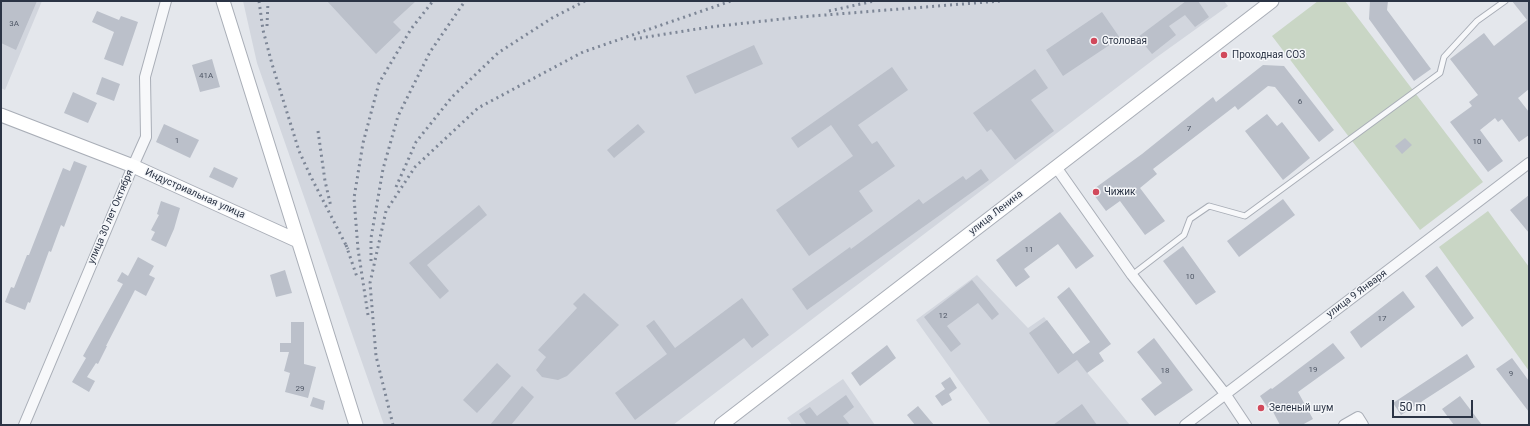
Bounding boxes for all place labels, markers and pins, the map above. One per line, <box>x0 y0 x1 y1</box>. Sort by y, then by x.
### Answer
place label: Столовая <box>1102 35 1147 47</box>
marker: Столовая <box>1089 36 1099 46</box>
place label: Проходная СОЗ <box>1232 49 1305 61</box>
marker: Проходная СОЗ <box>1219 50 1229 60</box>
place label: Чижик <box>1104 186 1135 198</box>
marker: Чижик <box>1091 187 1101 197</box>
place label: Зеленый шум <box>1269 402 1333 414</box>
marker: Зеленый шум <box>1256 403 1266 413</box>

